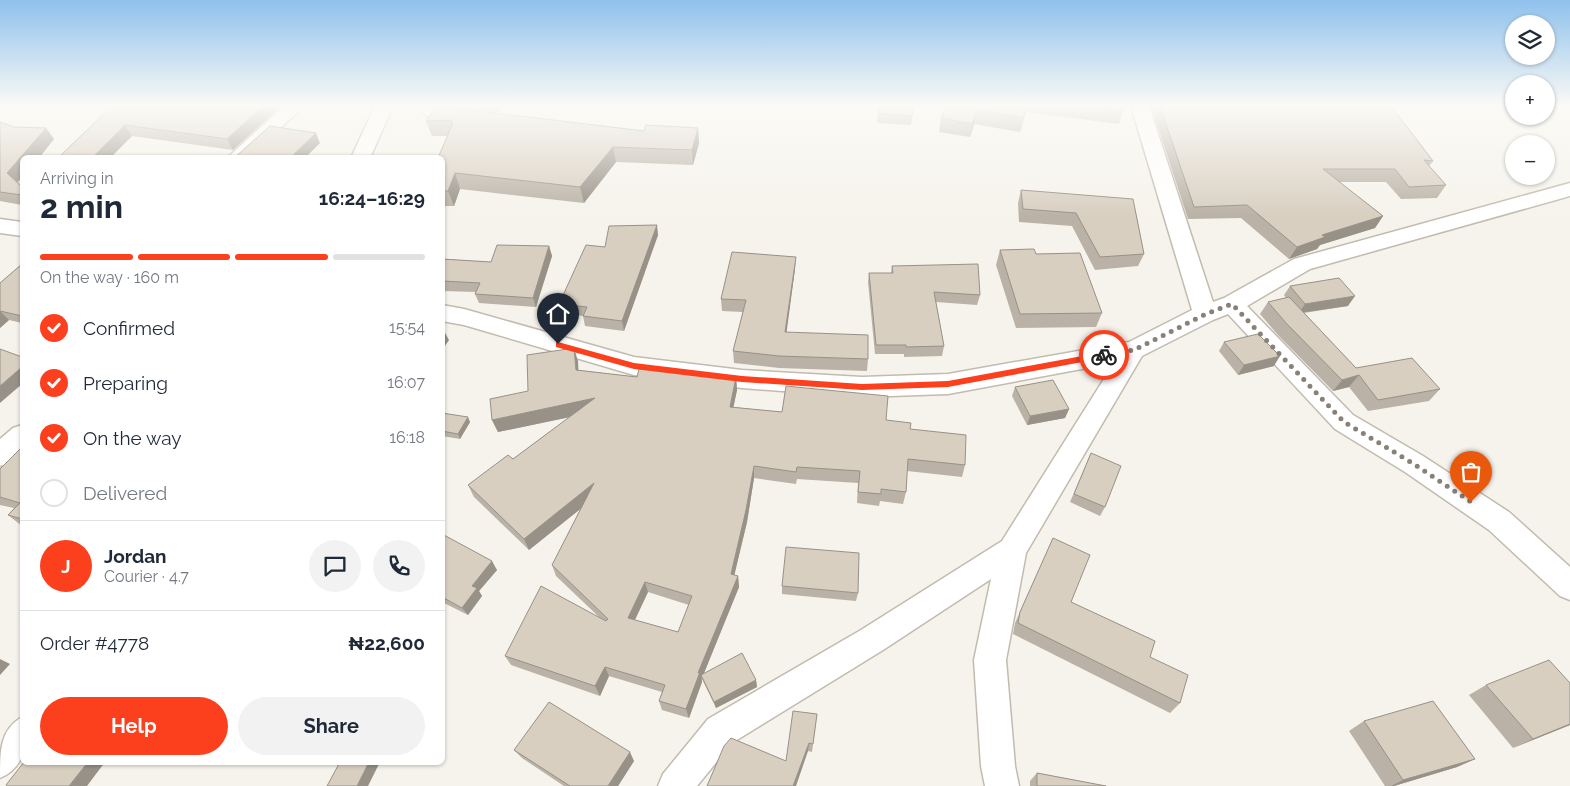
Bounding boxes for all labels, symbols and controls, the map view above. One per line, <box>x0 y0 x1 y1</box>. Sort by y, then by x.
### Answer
map controls <box>1505 15 1555 185</box>
button: layers <box>1505 15 1555 65</box>
button: + <box>1505 75 1555 125</box>
button: − <box>1505 135 1555 185</box>
text: Arriving in <box>40 169 114 188</box>
text: 16:24–16:29 <box>319 187 425 209</box>
text: 2 min <box>40 188 123 225</box>
text: On the way · 160 m <box>40 268 179 287</box>
pin <box>537 293 579 344</box>
icon: home <box>544 300 572 328</box>
icon: check <box>40 314 68 342</box>
text: Confirmed <box>83 317 175 339</box>
text: 15:54 <box>389 318 425 337</box>
courier <box>1079 330 1129 380</box>
icon: bike <box>1090 341 1118 369</box>
icon: check <box>40 369 68 397</box>
text: Preparing <box>83 372 168 394</box>
text: 16:07 <box>387 373 425 392</box>
icon: check <box>40 424 68 452</box>
text: On the way <box>83 427 182 449</box>
text: 16:18 <box>389 428 425 447</box>
pin <box>1450 451 1492 502</box>
icon: bag <box>1457 458 1485 486</box>
text: Delivered <box>83 482 167 504</box>
button: chat <box>309 540 361 592</box>
button: phone <box>373 540 425 592</box>
text: Jordan <box>104 545 167 567</box>
text: J <box>61 555 71 577</box>
text: Courier · 4.7 <box>104 567 189 586</box>
text: Order #4778 <box>40 632 149 654</box>
text: ₦22,600 <box>348 632 425 654</box>
button: Help <box>40 697 228 755</box>
button: Share <box>238 697 425 755</box>

